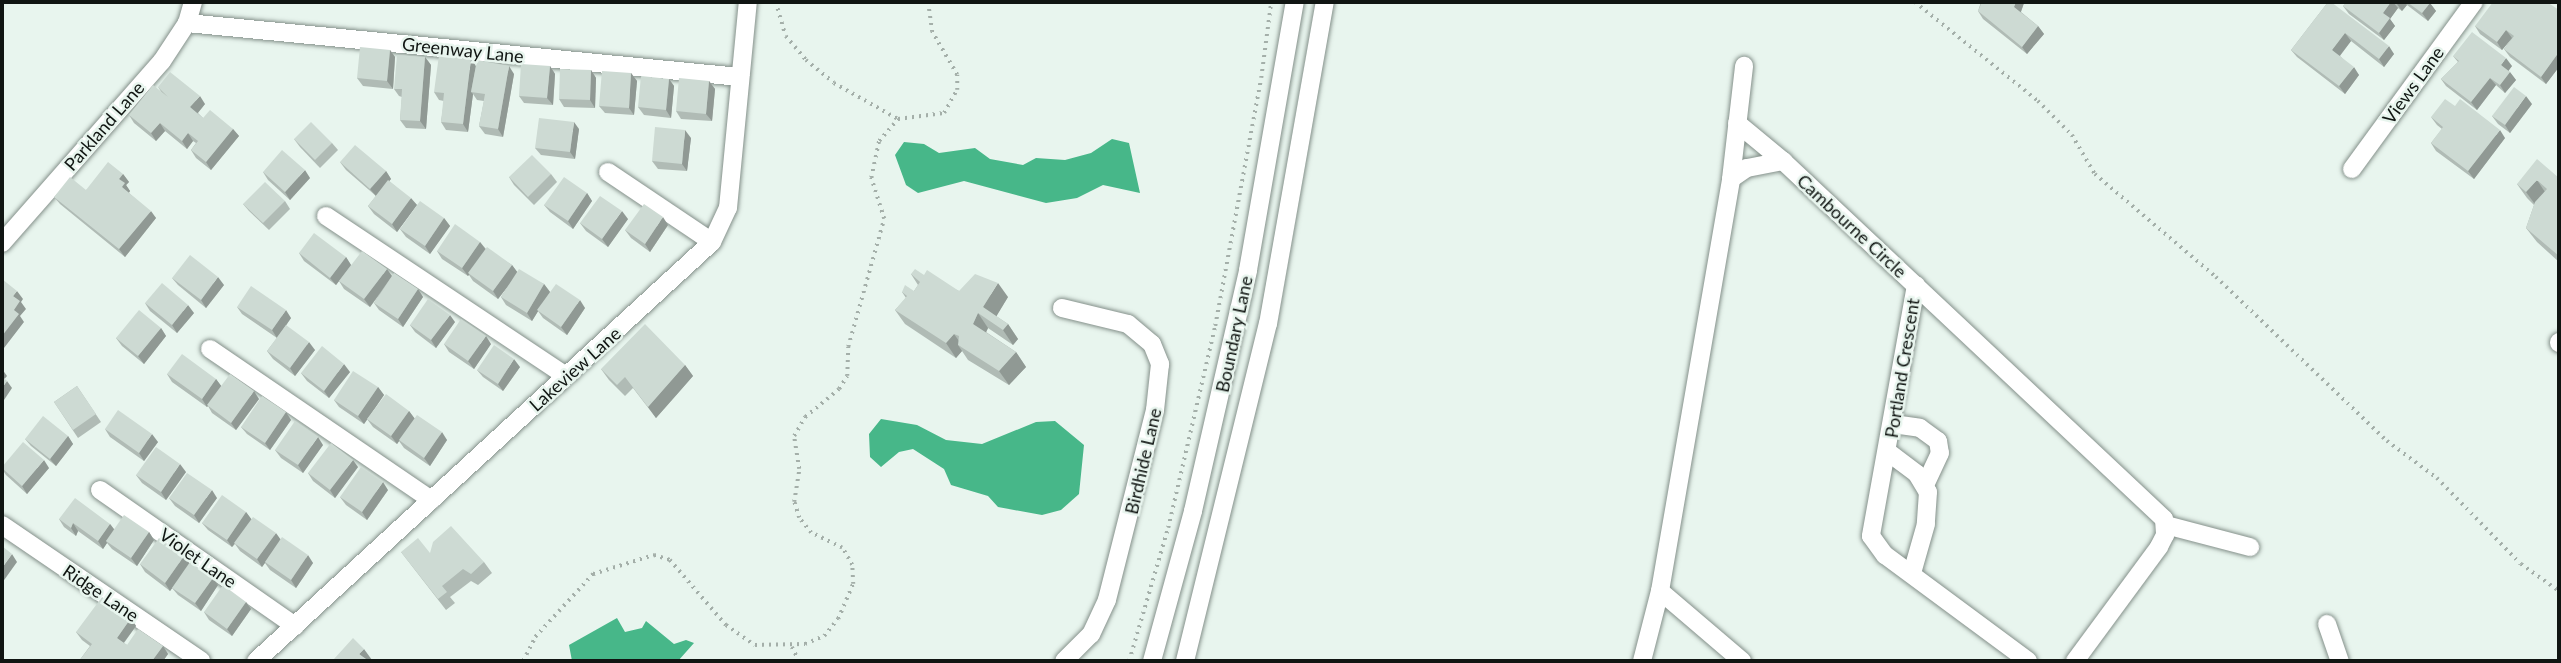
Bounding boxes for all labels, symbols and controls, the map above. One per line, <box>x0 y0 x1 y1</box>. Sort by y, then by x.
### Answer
street label: Greenway Lane <box>401 33 525 67</box>
street label: Views Lane <box>2378 42 2448 128</box>
street label: Parkland Lane <box>59 77 149 175</box>
street label: Cambourne Circle <box>1793 170 1911 282</box>
street label: Boundary Lane <box>1211 274 1257 394</box>
street label: Portland Crescent <box>1880 297 1924 439</box>
street label: Lakeview Lane <box>525 322 625 416</box>
street label: Birdhide Lane <box>1120 406 1166 516</box>
street label: Violet Lane <box>155 524 241 592</box>
street label: Ridge Lane <box>59 560 143 626</box>

